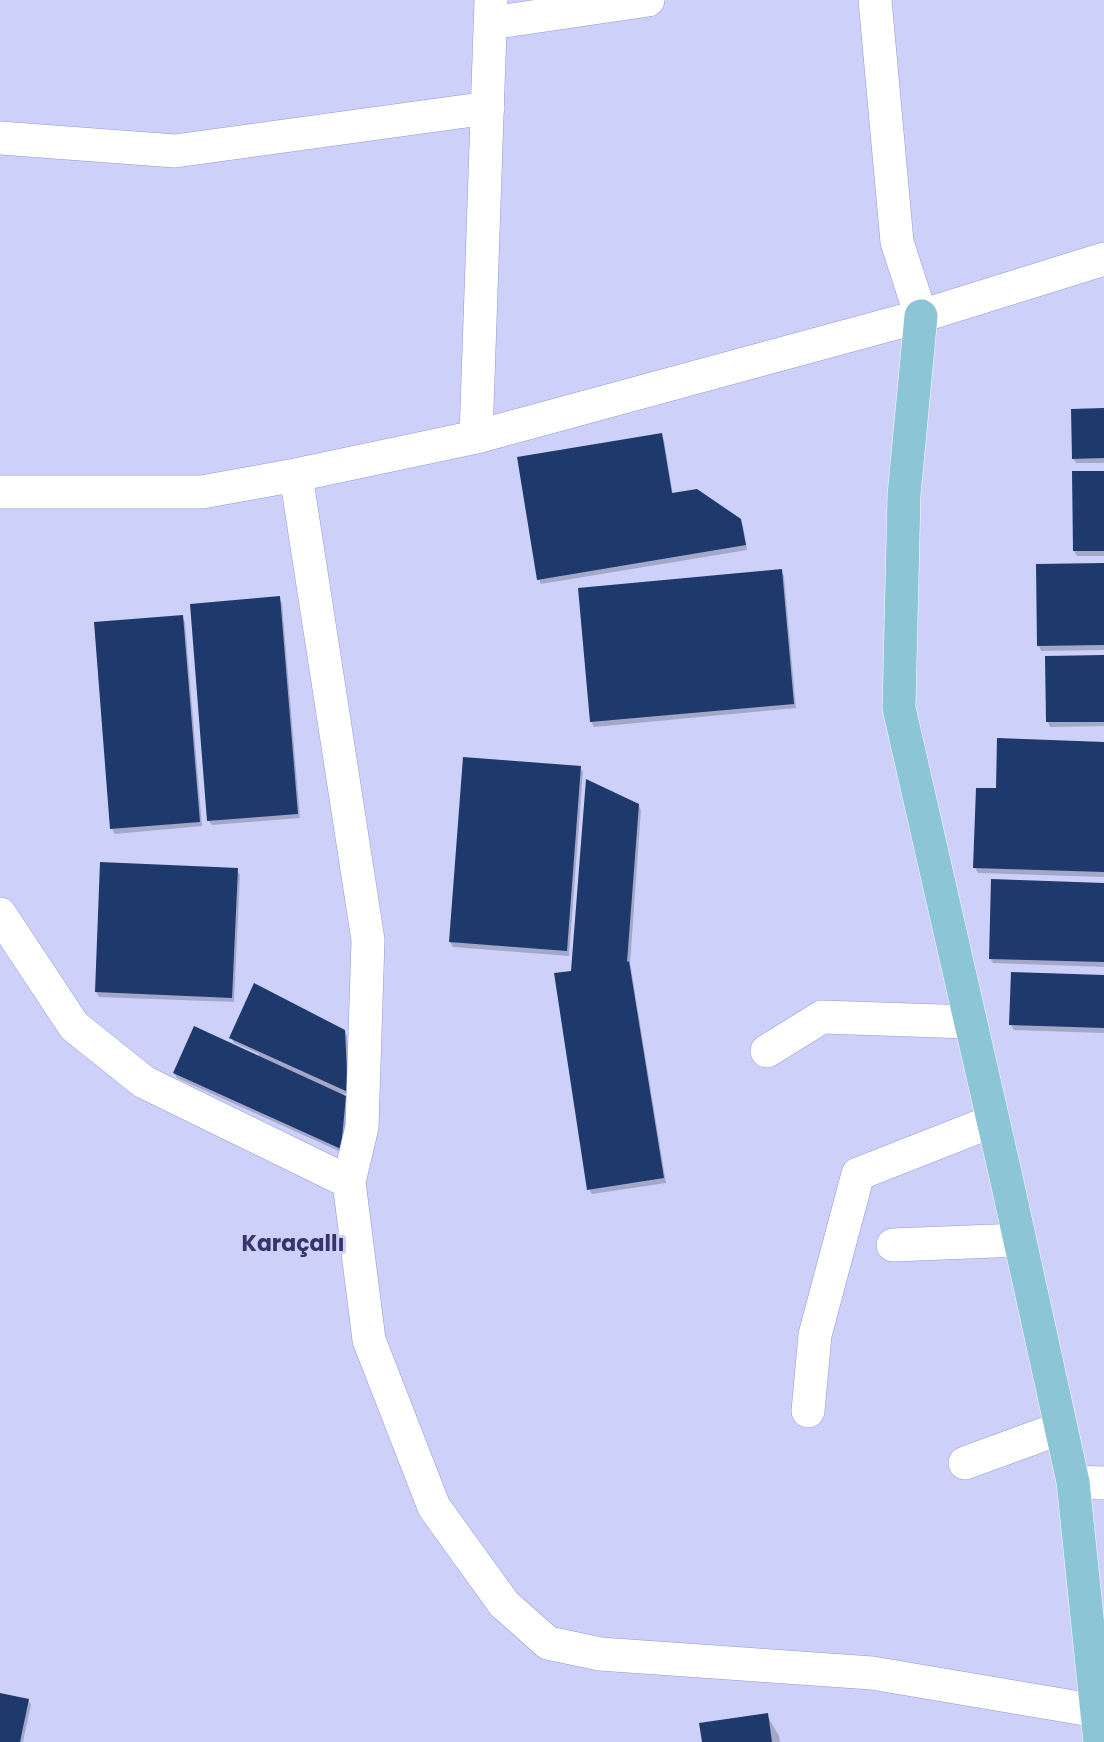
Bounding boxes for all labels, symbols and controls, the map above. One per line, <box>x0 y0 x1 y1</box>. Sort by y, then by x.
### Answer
district label: Karaçallı <box>242 1232 344 1258</box>

